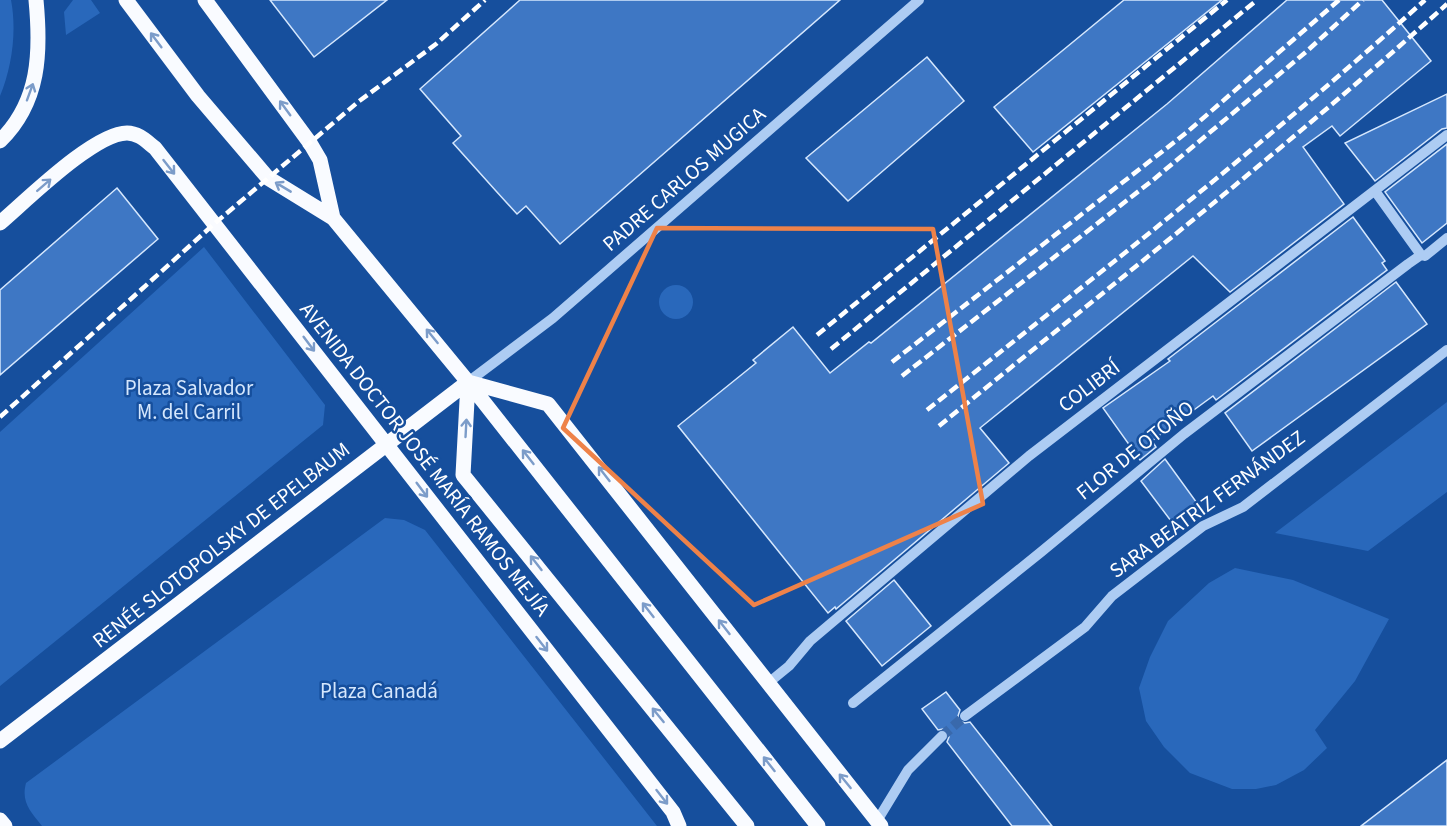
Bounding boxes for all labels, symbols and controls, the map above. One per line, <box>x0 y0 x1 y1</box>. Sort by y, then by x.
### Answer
one-way arrow <box>150 33 163 49</box>
one-way arrow <box>25 83 36 102</box>
street label: PADRE CARLOS MUGICA <box>596 99 773 258</box>
one-way arrow <box>279 101 291 117</box>
one-way arrow <box>163 159 176 175</box>
one-way arrow <box>36 178 51 192</box>
one-way arrow <box>275 181 292 193</box>
street label: AVENIDA DOCTOR JOSÉ MARÍA RAMOS MEJÍA <box>293 296 558 623</box>
one-way arrow <box>425 329 438 345</box>
one-way arrow <box>302 336 315 352</box>
street label: COLIBRÍ <box>1052 352 1128 419</box>
park label: Plaza Salvador M. del Carril <box>125 373 254 427</box>
street label: FLOR DE OTOÑO <box>1070 393 1200 507</box>
one-way arrow <box>460 419 471 439</box>
street label: SARA BEATRIZ FERNÁNDEZ <box>1103 423 1311 585</box>
street label: RENÉE SLOTOPOLSKY DE EPELBAUM <box>86 435 356 655</box>
one-way arrow <box>521 449 534 465</box>
one-way arrow <box>597 466 610 482</box>
one-way arrow <box>415 482 428 498</box>
one-way arrow <box>529 556 542 572</box>
one-way arrow <box>642 602 655 618</box>
one-way arrow <box>718 620 730 636</box>
one-way arrow <box>535 636 548 652</box>
park label: Plaza Canadá <box>320 676 438 706</box>
one-way arrow <box>652 707 665 723</box>
one-way arrow <box>762 756 775 772</box>
one-way arrow <box>838 773 851 789</box>
one-way arrow <box>656 789 668 805</box>

